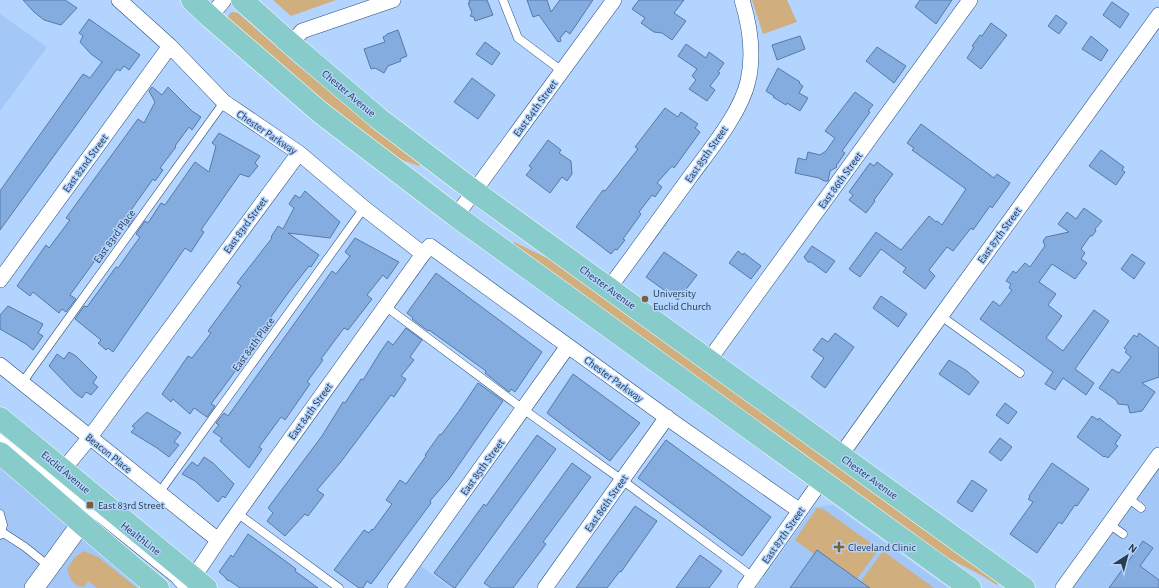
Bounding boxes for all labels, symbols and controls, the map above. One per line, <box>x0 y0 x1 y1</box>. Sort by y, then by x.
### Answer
street label: Chester Avenue <box>320 68 378 119</box>
street label: East 84th Street <box>511 78 560 139</box>
street label: Chester Parkway <box>235 108 299 157</box>
street label: East 85th Street <box>683 124 730 185</box>
street label: East 82nd Street <box>61 132 110 194</box>
street label: East 86th Street <box>816 150 865 211</box>
street label: East 83rd Street <box>221 195 270 255</box>
street label: East 87th Street <box>975 205 1024 265</box>
street label: East 83rd Place <box>91 208 137 265</box>
street label: Chester Avenue <box>578 263 638 311</box>
place label: University Euclid Church <box>653 288 711 312</box>
marker: University Euclid Church <box>640 294 650 304</box>
street label: East 84th Place <box>230 315 277 373</box>
street label: Chester Parkway <box>582 354 646 405</box>
street label: East 84th Street <box>286 381 335 442</box>
street label: Beacon Place <box>84 432 134 475</box>
street label: East 85th Street <box>458 437 507 497</box>
street label: Euclid Avenue <box>39 449 92 496</box>
street label: Chester Avenue <box>840 453 900 501</box>
street label: East 86th Street <box>583 472 630 534</box>
marker: East 83rd Street <box>85 500 95 510</box>
place label: East 83rd Street <box>98 500 165 511</box>
street label: East 87th Street <box>760 505 807 566</box>
street label: HealthLine <box>119 520 163 557</box>
north arrow <box>1107 536 1147 576</box>
marker: Cleveland Clinic <box>833 541 845 553</box>
place label: Cleveland Clinic <box>848 542 916 553</box>
text: N <box>1126 542 1139 555</box>

